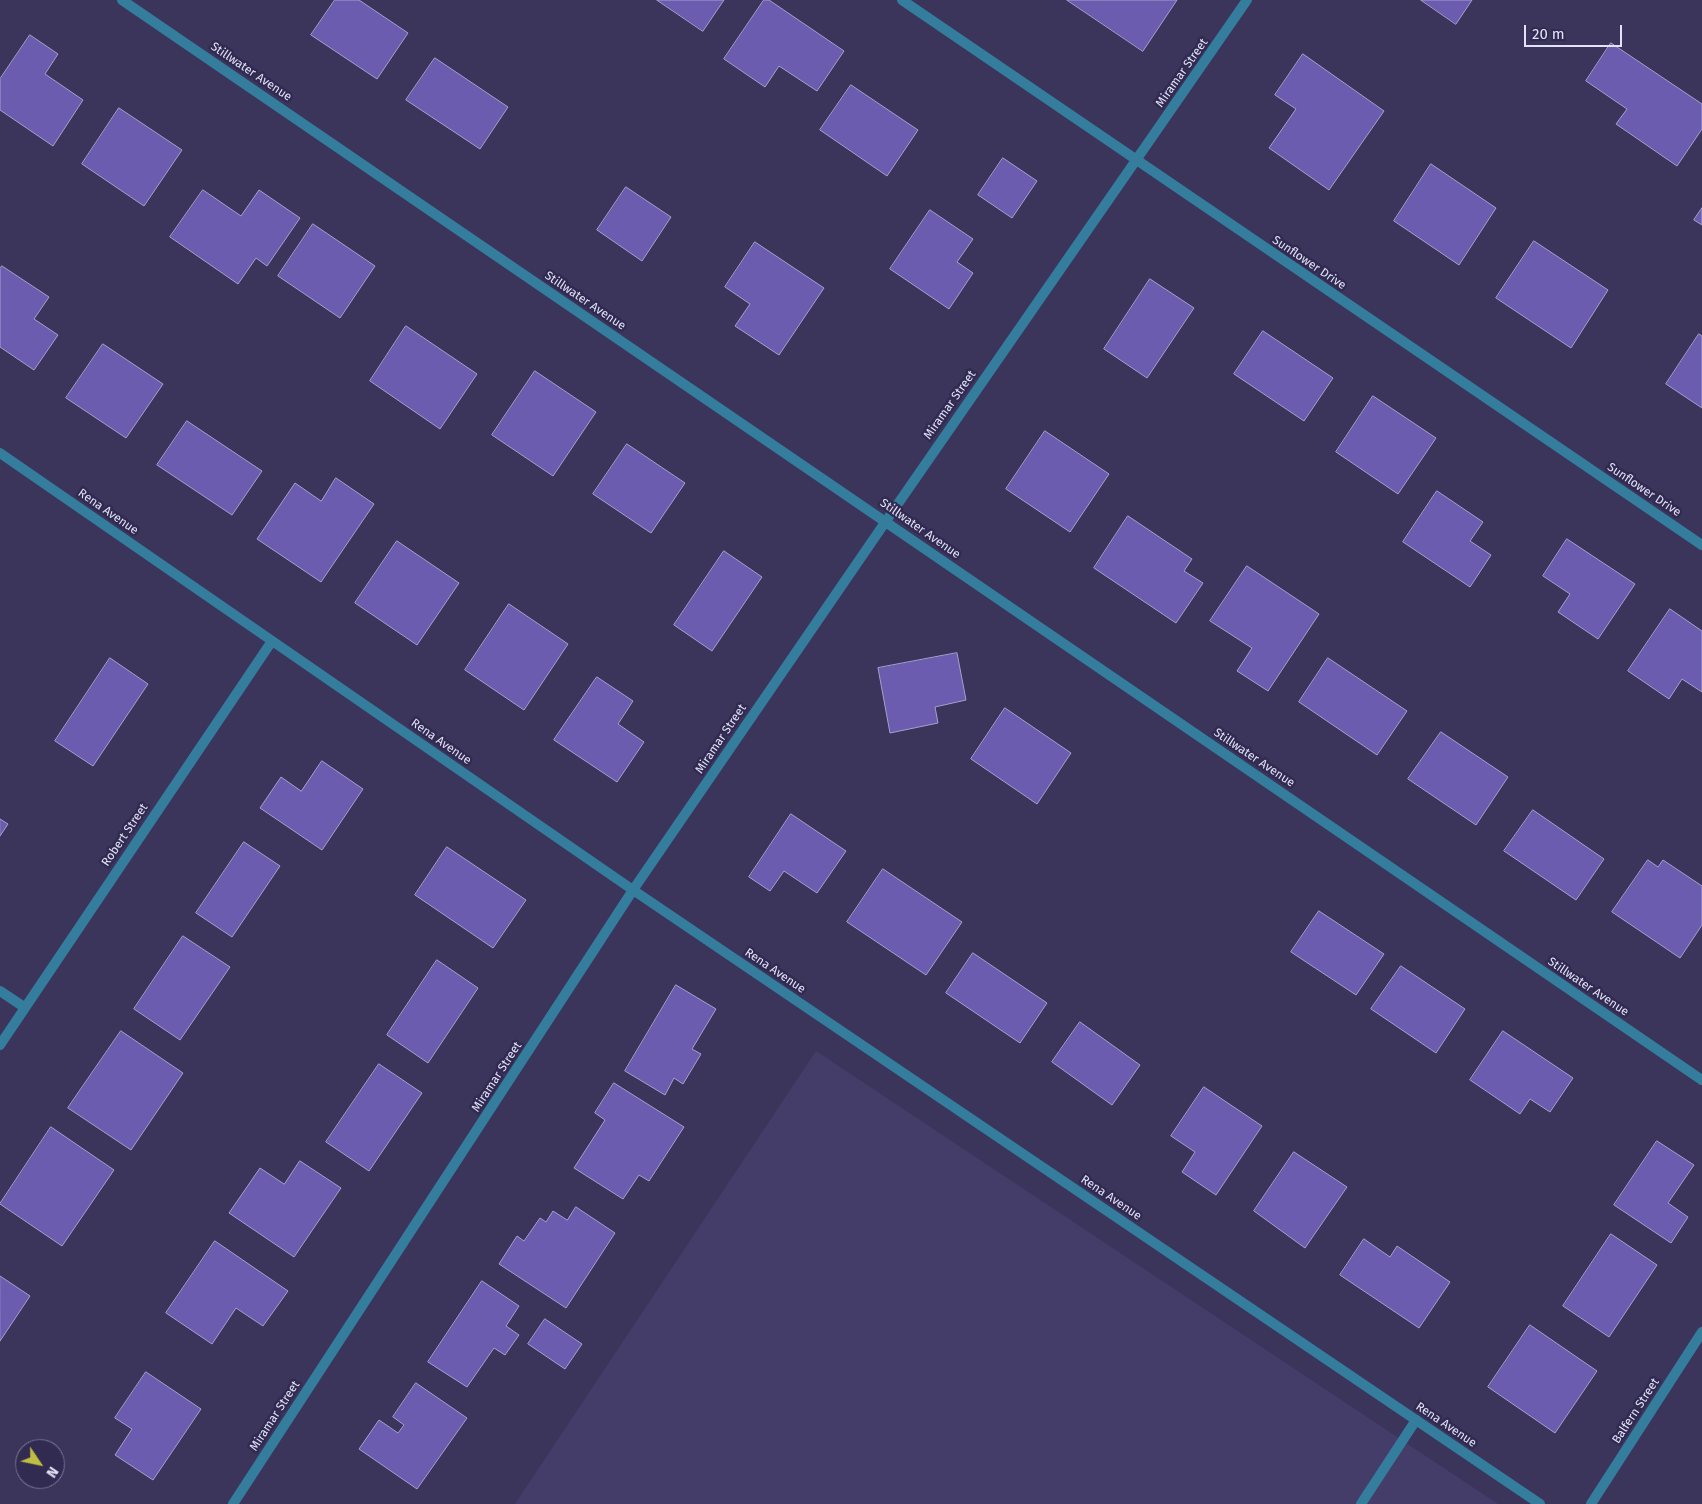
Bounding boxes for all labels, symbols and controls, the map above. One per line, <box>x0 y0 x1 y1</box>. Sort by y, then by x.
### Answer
scale bar <box>1527 15 1624 47</box>
text: 20 m <box>1532 25 1565 43</box>
street label: Miramar Street <box>1153 36 1211 110</box>
street label: Stillwater Avenue <box>208 40 294 104</box>
street label: Sunflower Drive <box>1269 233 1349 293</box>
street label: Stillwater Avenue <box>542 269 628 333</box>
street label: Miramar Street <box>921 368 979 442</box>
street label: Sunflower Drive <box>1604 460 1684 520</box>
street label: Rena Avenue <box>75 486 141 538</box>
street label: Stillwater Avenue <box>877 496 963 562</box>
street label: Miramar Street <box>692 702 750 776</box>
street label: Rena Avenue <box>408 716 474 768</box>
street label: Stillwater Avenue <box>1211 726 1297 790</box>
street label: Robert Street <box>99 801 151 869</box>
street label: Rena Avenue <box>742 945 808 997</box>
street label: Stillwater Avenue <box>1545 955 1631 1019</box>
street label: Miramar Street <box>469 1039 525 1115</box>
street label: Rena Avenue <box>1078 1172 1144 1224</box>
street label: Balfern Street <box>1610 1376 1662 1446</box>
street label: Miramar Street <box>247 1378 303 1454</box>
street label: Rena Avenue <box>1413 1399 1479 1451</box>
north arrow <box>15 1439 65 1489</box>
text: N <box>42 1463 62 1481</box>

